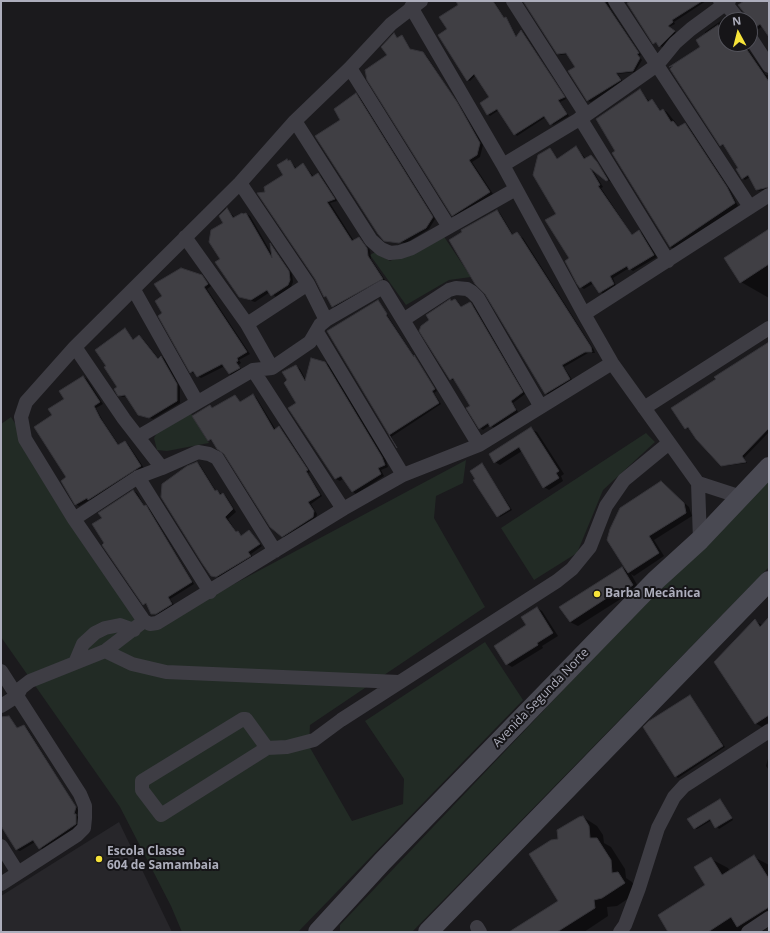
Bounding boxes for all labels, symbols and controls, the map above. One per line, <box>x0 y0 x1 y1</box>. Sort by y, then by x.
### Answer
north arrow <box>718 12 758 52</box>
text: N <box>731 13 742 29</box>
place label: Barba Mecânica <box>605 587 701 601</box>
marker: Barba Mecânica <box>592 589 602 599</box>
street label: Avenida Segunda Norte <box>490 646 592 750</box>
place label: Escola Classe 604 de Samambaia <box>107 845 219 873</box>
marker: Escola Classe 604 de Samambaia <box>94 854 104 864</box>

